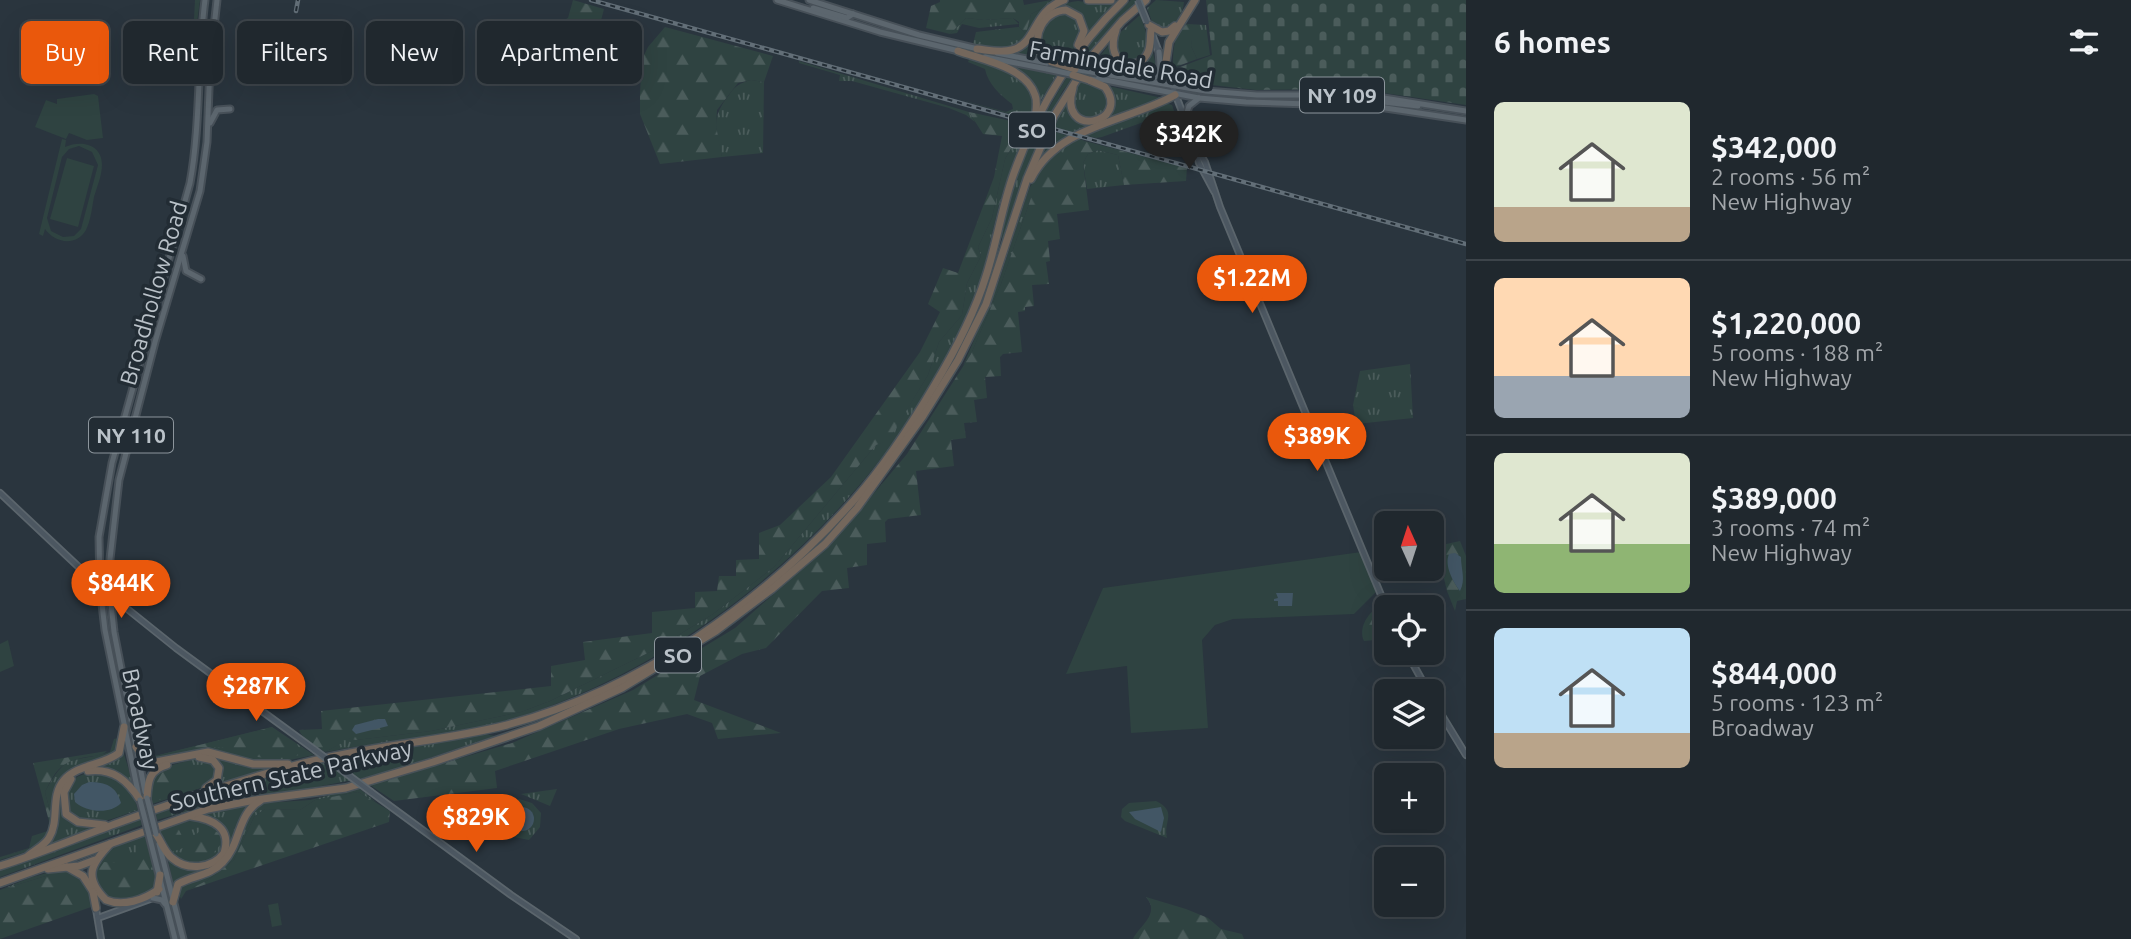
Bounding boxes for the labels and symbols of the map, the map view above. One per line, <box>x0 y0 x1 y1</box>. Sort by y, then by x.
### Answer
street label: Farmingdale Road <box>1027 36 1215 92</box>
road number: NY 109 <box>1300 78 1384 112</box>
pin: $342K <box>1140 111 1238 171</box>
road number: SO <box>1009 113 1055 148</box>
street label: Broadhollow Road <box>115 198 191 388</box>
pin: $1.22M <box>1195 256 1309 315</box>
pin: $389K <box>1268 414 1366 473</box>
road number: NY 110 <box>89 418 173 452</box>
north arrow <box>1374 511 1444 581</box>
pin: $844K <box>72 560 170 620</box>
road number: SO <box>655 638 701 672</box>
pin: $287K <box>207 664 305 723</box>
street label: Broadway <box>118 666 164 772</box>
street label: Southern State Parkway <box>168 735 414 815</box>
pin: $829K <box>427 794 525 854</box>

